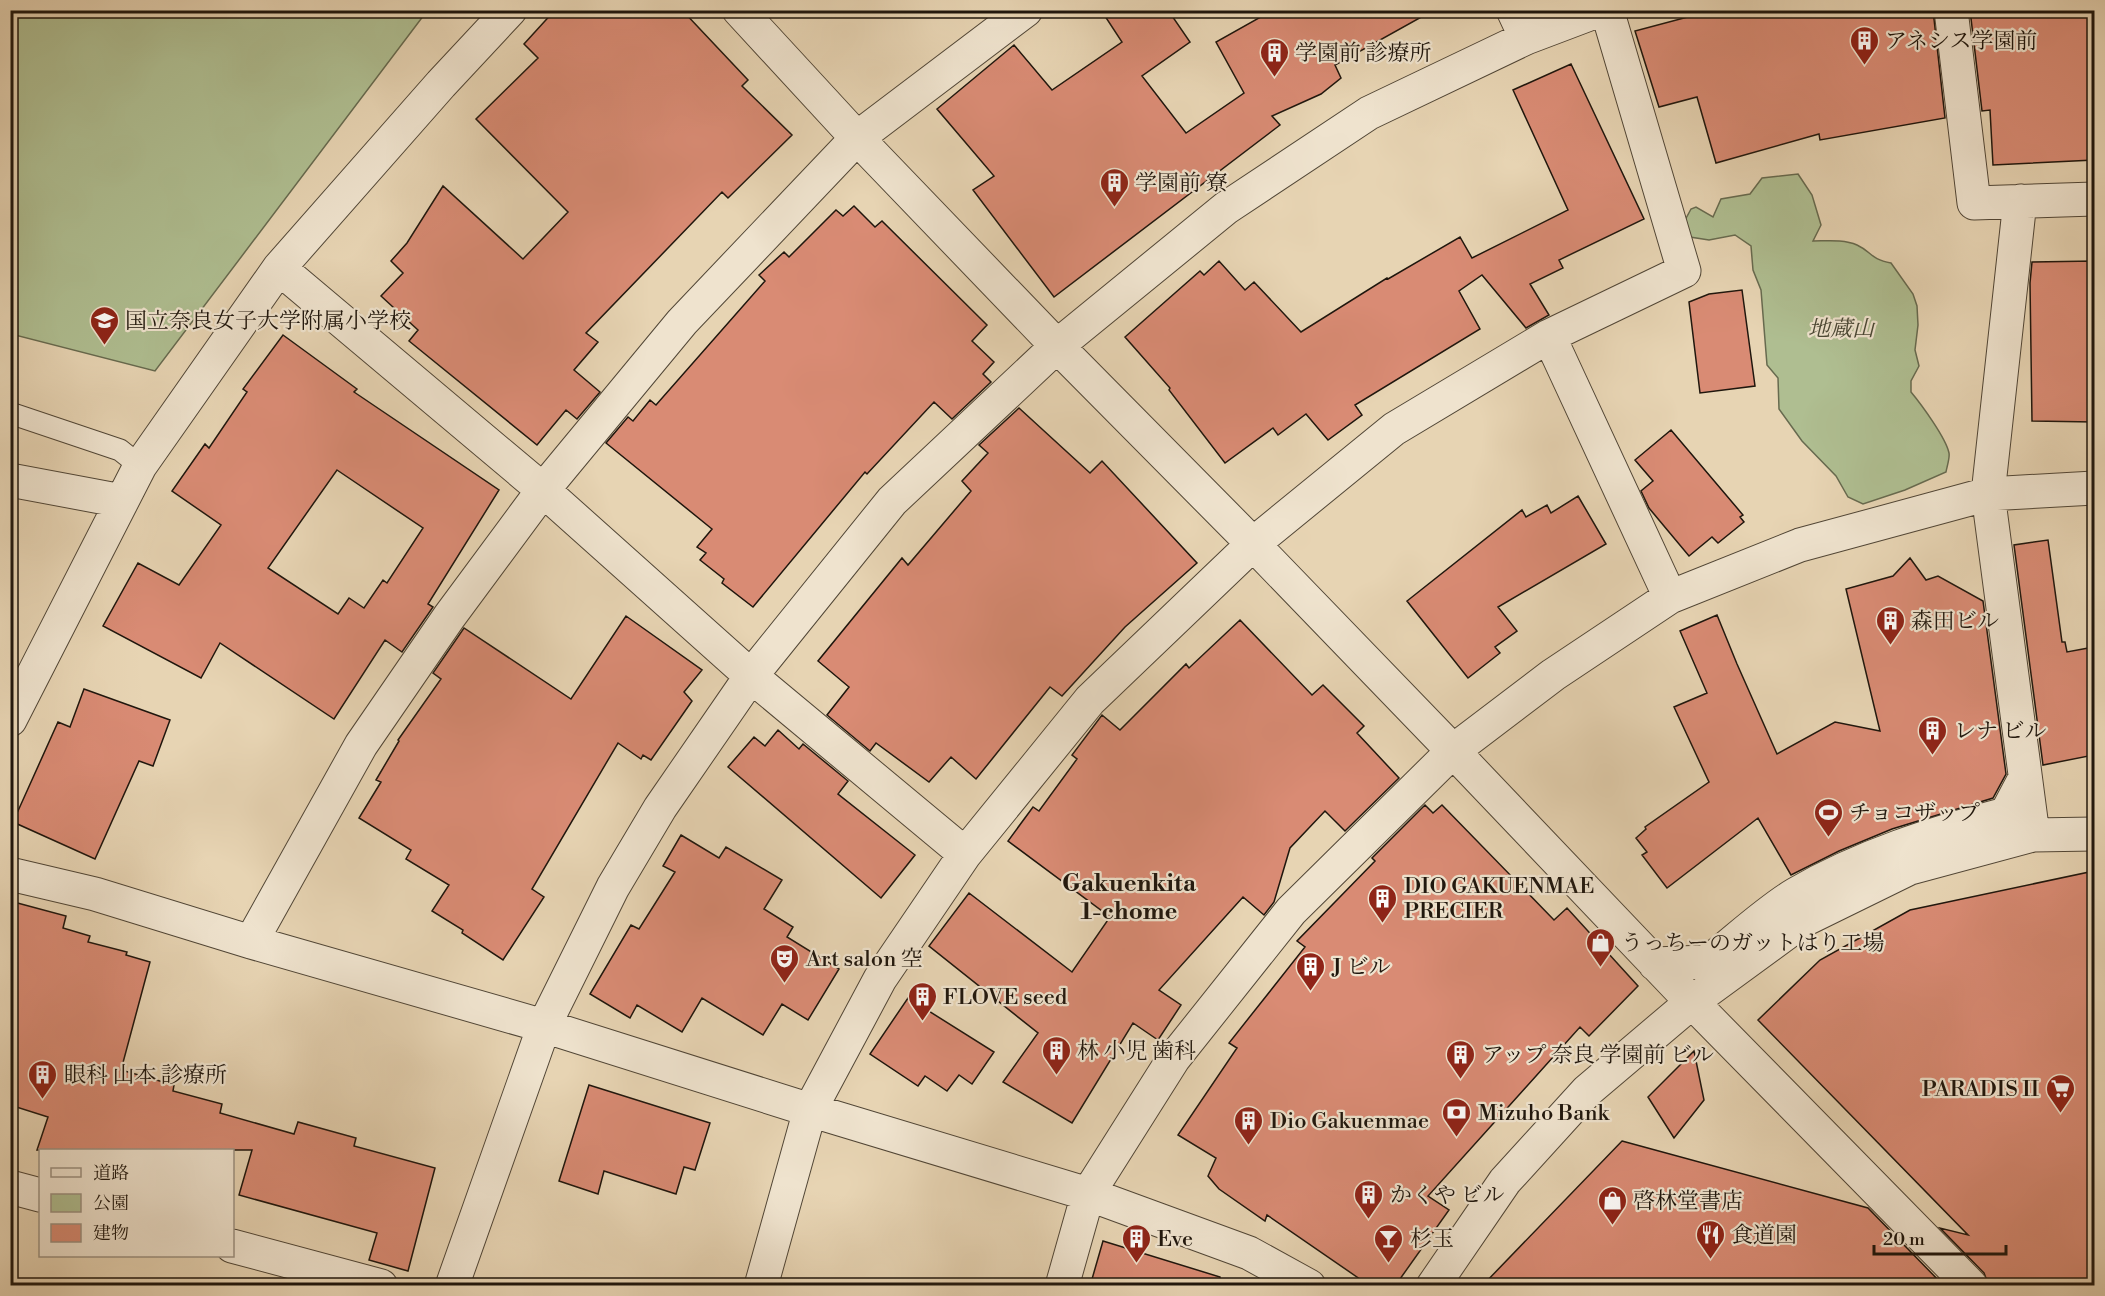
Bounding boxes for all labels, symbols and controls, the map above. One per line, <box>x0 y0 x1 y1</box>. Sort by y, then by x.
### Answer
building icon: アネシス学園前 <box>1848 24 1880 66</box>
place label: アネシス学園前 <box>1885 28 2037 55</box>
building icon: 学園前 診療所 <box>1258 36 1290 78</box>
place label: 学園前 診療所 <box>1295 40 1432 67</box>
building icon: 学園前 寮 <box>1098 166 1130 208</box>
place label: 学園前 寮 <box>1135 170 1228 197</box>
school or university icon: 国立奈良女子大学附属小学校 <box>88 304 120 346</box>
place label: 国立奈良女子大学附属小学校 <box>125 308 411 335</box>
park label: 地蔵山 <box>1808 316 1876 343</box>
building icon: 森田ビル <box>1874 604 1906 646</box>
place label: 森田ビル <box>1911 608 1999 635</box>
building icon: レナ ビル <box>1917 714 1949 756</box>
place label: レナ ビル <box>1954 718 2047 745</box>
sports icon: チョコザップ <box>1812 796 1844 838</box>
place label: チョコザップ <box>1849 800 1980 827</box>
district label: Gakuenkita 1-chome <box>1062 869 1197 927</box>
place label: DIO GAKUENMAE PRECIER <box>1404 873 1595 925</box>
building icon: DIO GAKUENMAE PRECIER <box>1367 882 1399 924</box>
shop icon: うっちーのガットはり工場 <box>1584 926 1616 968</box>
place label: うっちーのガットはり工場 <box>1621 930 1885 957</box>
theatre icon: Art salon 空 <box>769 942 801 984</box>
place label: Art salon 空 <box>805 946 923 973</box>
building icon: J ビル <box>1295 950 1327 992</box>
place label: J ビル <box>1331 954 1391 981</box>
building icon: FLOVE seed <box>906 980 938 1022</box>
place label: FLOVE seed <box>943 984 1068 1011</box>
building icon: 林 小児 歯科 <box>1040 1034 1072 1076</box>
place label: 林 小児 歯科 <box>1077 1038 1196 1065</box>
building icon: アップ 奈良 学園前 ビル <box>1445 1038 1477 1080</box>
place label: アップ 奈良 学園前 ビル <box>1482 1042 1714 1069</box>
building icon: 眼科 山本 診療所 <box>27 1058 59 1100</box>
place label: 眼科 山本 診療所 <box>64 1062 227 1089</box>
supermarket icon: PARADIS II <box>2044 1072 2076 1114</box>
place label: PARADIS II <box>1922 1076 2040 1103</box>
bank icon: Mizuho Bank <box>1441 1096 1473 1138</box>
place label: Mizuho Bank <box>1478 1100 1611 1127</box>
building icon: Dio Gakuenmae <box>1233 1104 1265 1146</box>
place label: Dio Gakuenmae <box>1270 1108 1429 1135</box>
legend <box>39 1149 234 1257</box>
text: 道路 <box>93 1162 129 1185</box>
building icon: かくや ビル <box>1353 1178 1385 1220</box>
place label: かくや ビル <box>1390 1182 1505 1209</box>
shop icon: 啓林堂書店 <box>1596 1184 1628 1226</box>
place label: 啓林堂書店 <box>1633 1188 1743 1215</box>
text: 公園 <box>93 1192 129 1215</box>
restaurant icon: 食道園 <box>1694 1218 1726 1260</box>
scale bar <box>1874 1218 2006 1256</box>
text: 建物 <box>93 1222 129 1245</box>
building icon: Eve <box>1120 1222 1152 1264</box>
bar icon: 杉玉 <box>1373 1222 1405 1264</box>
place label: 食道園 <box>1731 1222 1797 1249</box>
place label: Eve <box>1157 1226 1193 1253</box>
place label: 杉玉 <box>1410 1226 1454 1253</box>
text: 20 m <box>1883 1228 1925 1251</box>

